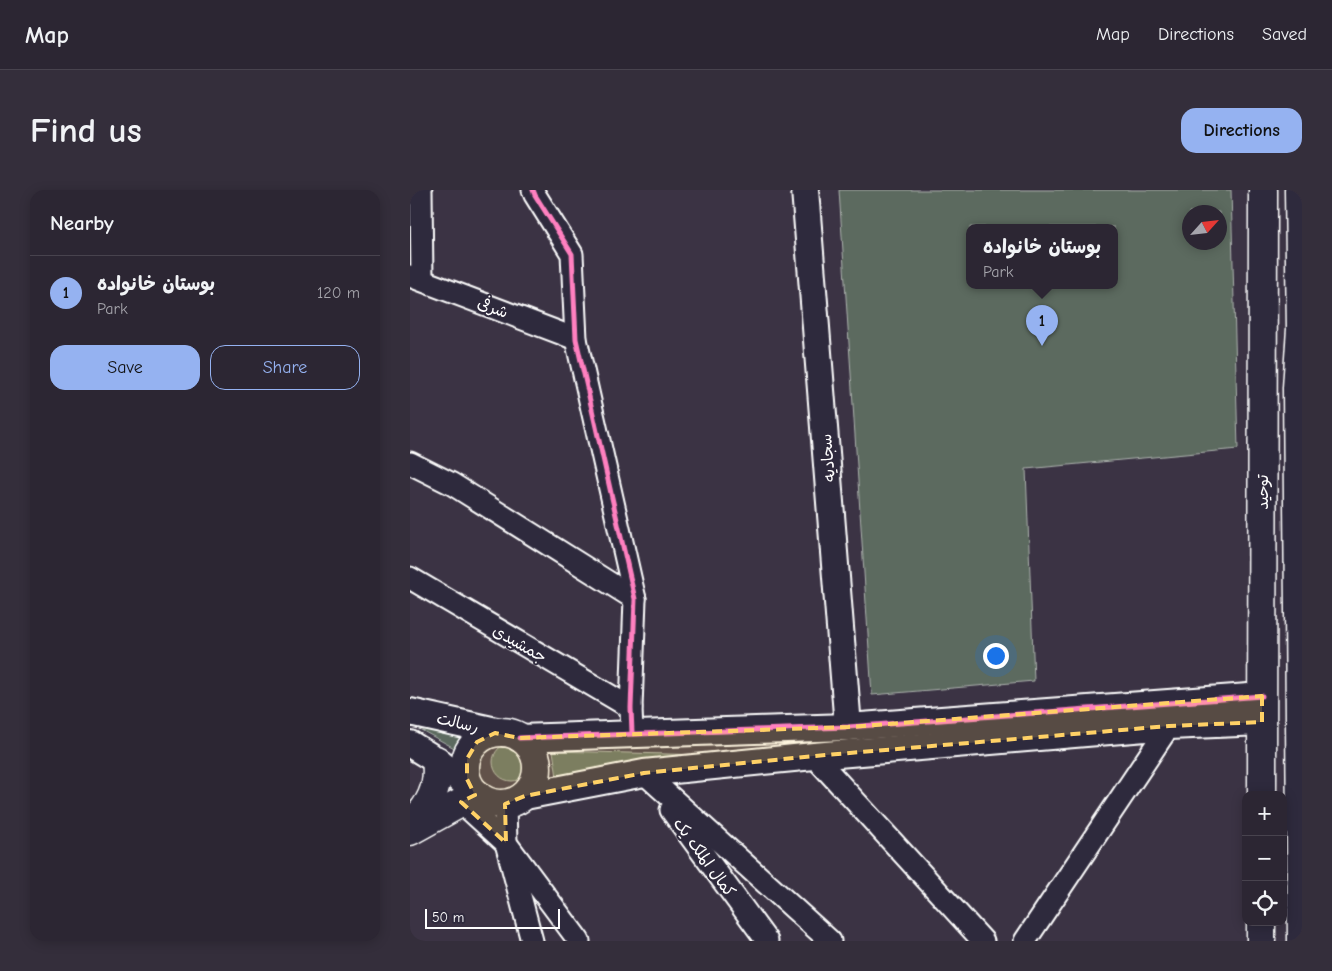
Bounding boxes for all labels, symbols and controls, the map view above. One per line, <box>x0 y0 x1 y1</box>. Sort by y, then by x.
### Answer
text: Map <box>25 21 69 49</box>
text: Map <box>1096 24 1130 45</box>
text: Directions <box>1158 24 1234 45</box>
text: Saved <box>1262 24 1307 45</box>
button: Directions <box>1181 108 1302 153</box>
text: Find us <box>30 110 142 151</box>
north arrow <box>1182 205 1227 250</box>
text: Nearby <box>50 211 114 235</box>
popup <box>966 224 1118 289</box>
text: بوستان خانواده <box>983 236 1101 258</box>
text: Park <box>983 263 1014 281</box>
text: بوستان خانواده <box>97 273 215 295</box>
text: 1 <box>63 284 69 302</box>
text: 120 m <box>317 284 360 302</box>
street label: شرفی <box>475 293 511 322</box>
text: Park <box>97 300 128 318</box>
pin: 1 <box>1026 305 1058 346</box>
button: Save <box>50 345 200 390</box>
button: Share <box>210 345 360 390</box>
street label: سجادیه <box>817 433 839 483</box>
street label: توحید <box>1254 474 1273 510</box>
street label: جمشیدی <box>489 621 550 666</box>
your location <box>983 643 1009 669</box>
street label: رسالت <box>435 709 481 737</box>
map controls <box>1242 791 1287 926</box>
button: + <box>1242 791 1287 836</box>
street label: کمال الملک یک <box>670 815 739 901</box>
button: − <box>1242 836 1287 881</box>
button: locate <box>1242 881 1287 926</box>
scale bar <box>425 906 560 929</box>
text: 50 m <box>432 909 464 926</box>

